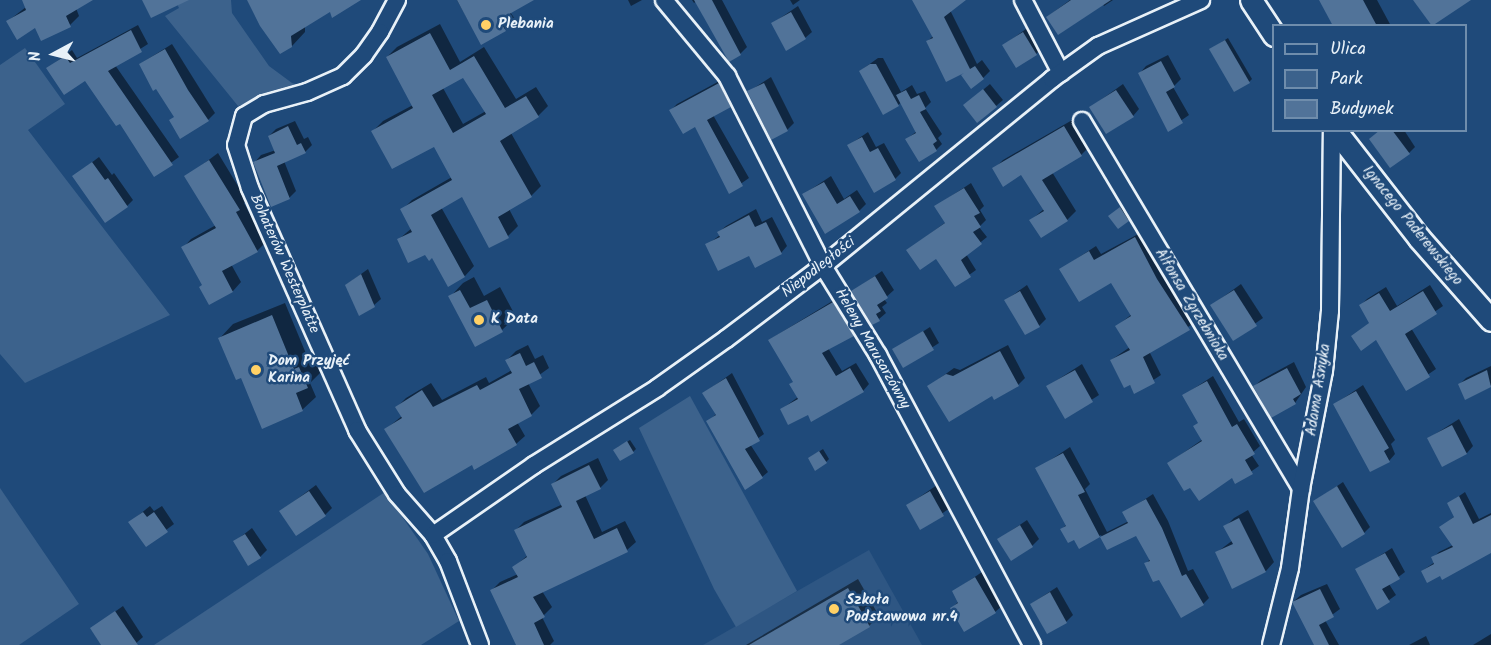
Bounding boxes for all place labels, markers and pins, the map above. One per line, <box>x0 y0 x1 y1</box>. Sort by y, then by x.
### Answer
place label: Plebania <box>498 16 554 34</box>
marker: Plebania <box>479 18 493 32</box>
place label: K Data <box>491 311 538 329</box>
marker: K Data <box>472 313 486 327</box>
place label: Dom Przyjęć Karina <box>268 352 350 387</box>
marker: Dom Przyjęć Karina <box>249 363 263 377</box>
place label: Szkoła Podstawowa nr.4 <box>846 591 958 626</box>
marker: Szkoła Podstawowa nr.4 <box>827 602 841 616</box>

